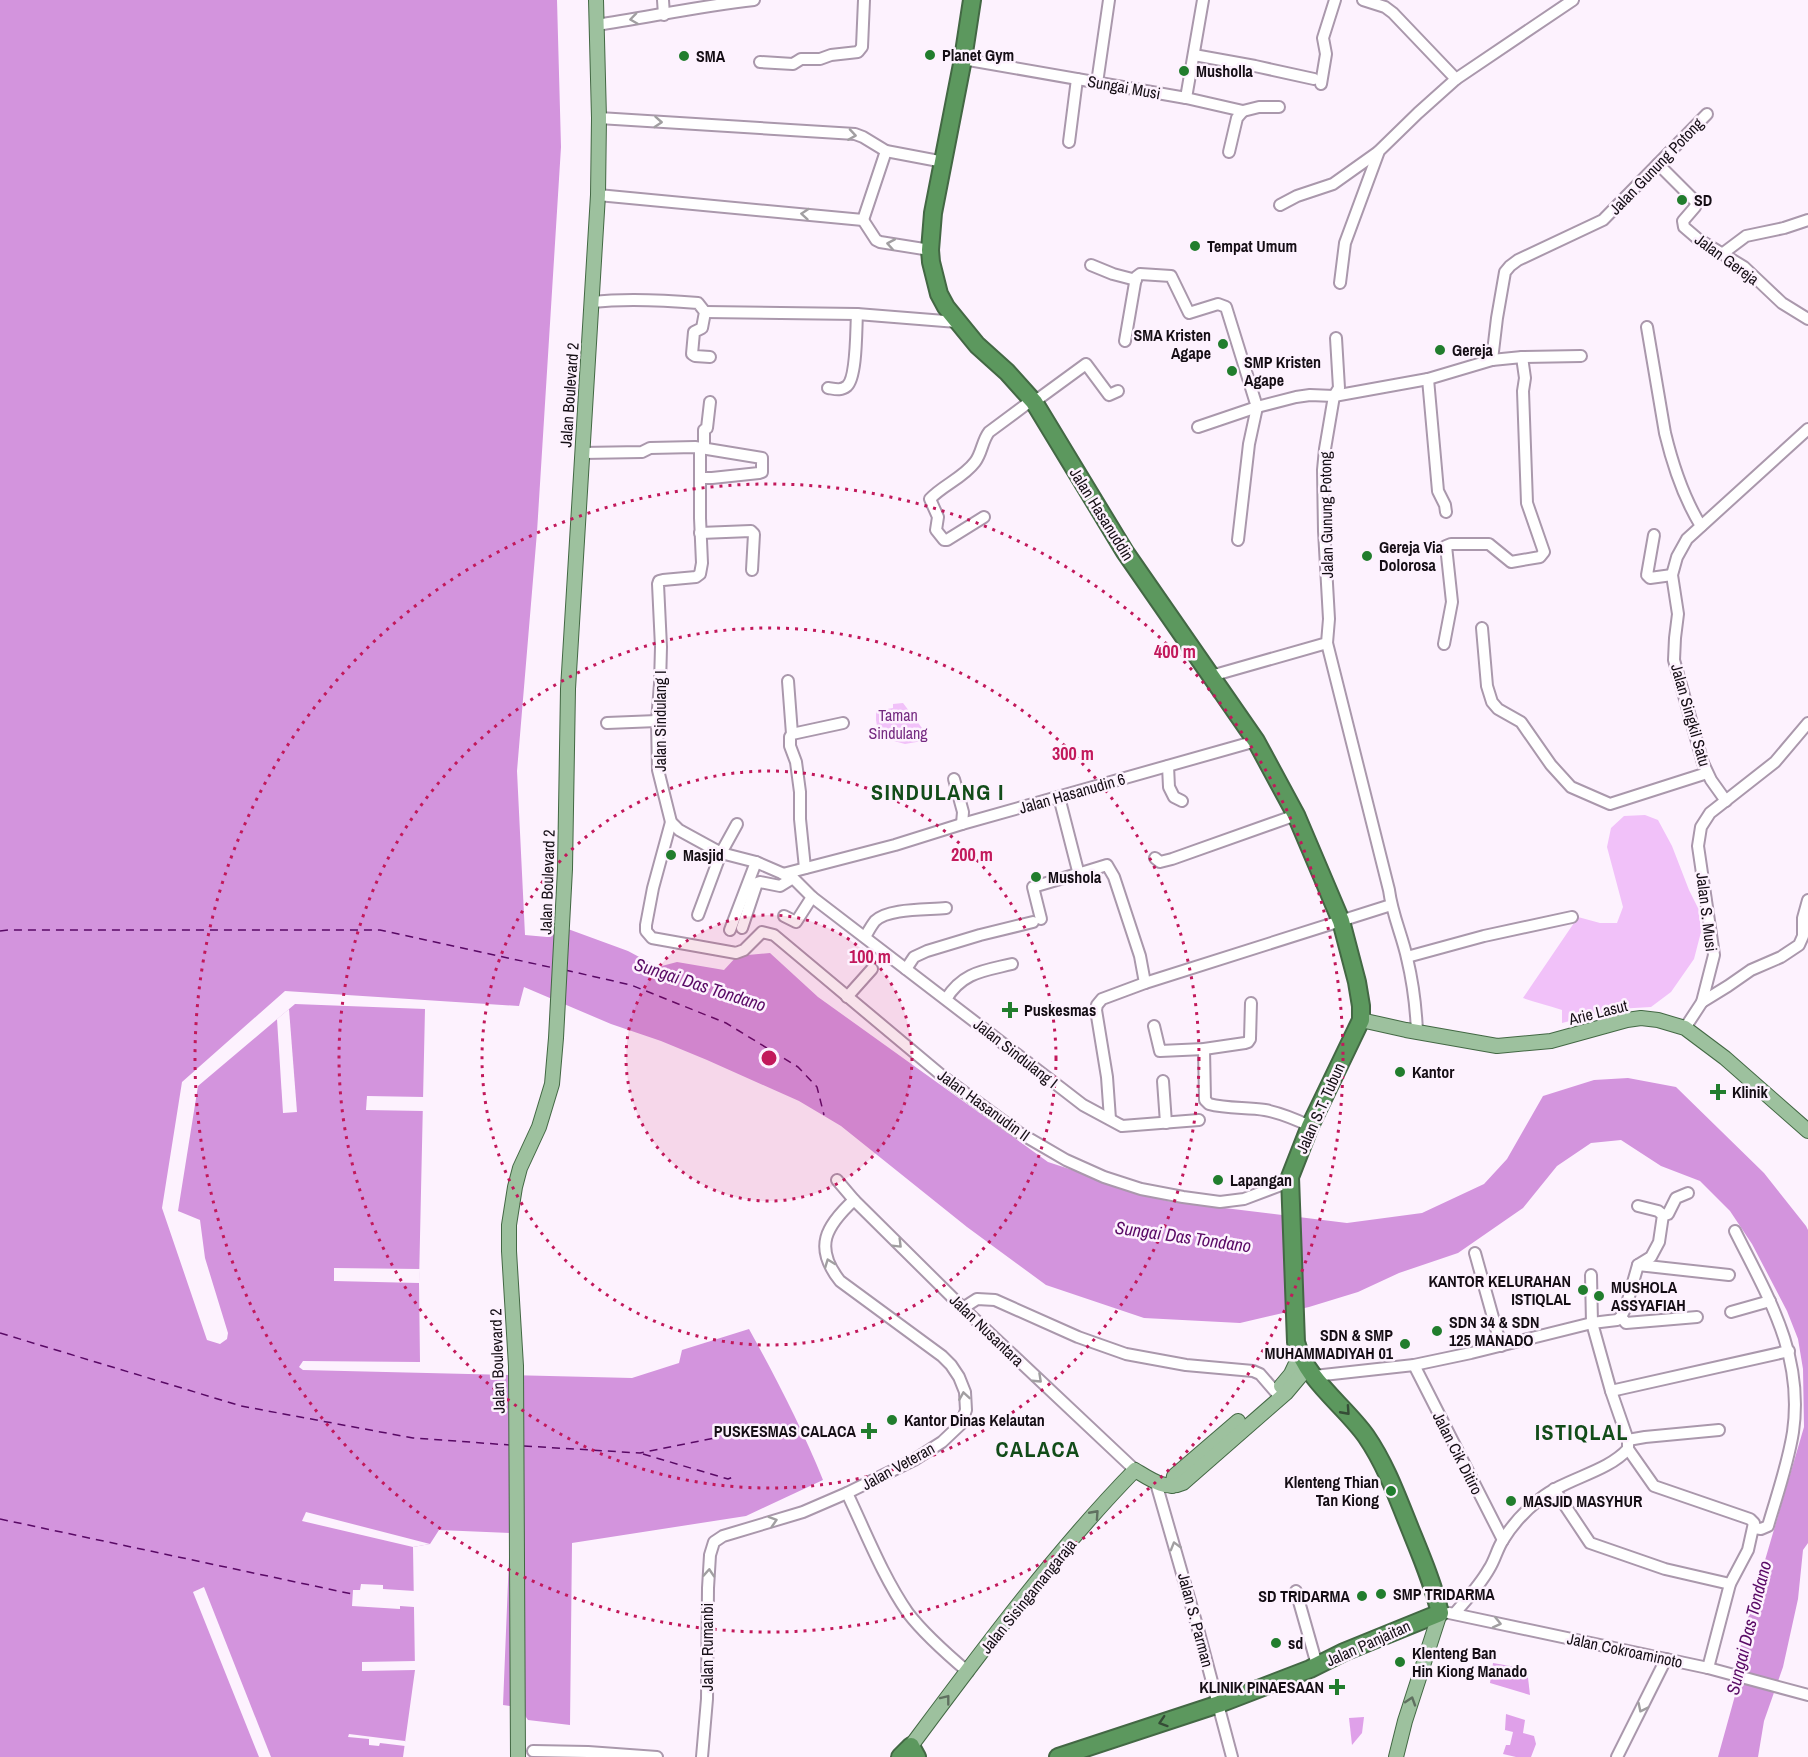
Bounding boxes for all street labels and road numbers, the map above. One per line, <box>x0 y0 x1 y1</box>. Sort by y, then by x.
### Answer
street label: Sungai Musi <box>1086 70 1162 104</box>
street label: Jalan Gunung Potong <box>1604 112 1708 219</box>
street label: Jalan Gereja <box>1690 228 1764 290</box>
street label: Jalan Boulevard 2 <box>554 342 584 448</box>
street label: Jalan Gunung Potong <box>1314 451 1338 579</box>
street label: Jalan Hasanuddin <box>1065 463 1139 565</box>
street label: Jalan Singkil Satu <box>1666 661 1716 769</box>
street label: Jalan Sindulang I <box>649 670 671 772</box>
street label: Jalan Hasanudin 6 <box>1016 767 1128 819</box>
street label: Jalan Boulevard 2 <box>534 829 560 935</box>
street label: Jalan S. Musi <box>1691 871 1723 953</box>
street label: Arie Lasut <box>1565 994 1630 1030</box>
street label: Jalan Sindulang I <box>969 1013 1063 1093</box>
street label: Jalan S.T. Tubun <box>1290 1059 1350 1157</box>
street label: Jalan Hasanudin II <box>933 1064 1035 1146</box>
street label: Jalan Nusantara <box>945 1289 1030 1372</box>
street label: Jalan Boulevard 2 <box>484 1308 510 1414</box>
street label: Jalan Cik Ditiro <box>1428 1408 1488 1498</box>
street label: Jalan Veteran <box>858 1437 938 1495</box>
street label: Jalan Sisingamangaraja <box>975 1534 1082 1658</box>
street label: Jalan S. Parman <box>1173 1570 1219 1670</box>
street label: Jalan Rumanbi <box>696 1603 718 1691</box>
street label: Jalan Panjaitan <box>1322 1615 1414 1671</box>
street label: Jalan Cokroaminoto <box>1565 1627 1685 1673</box>

